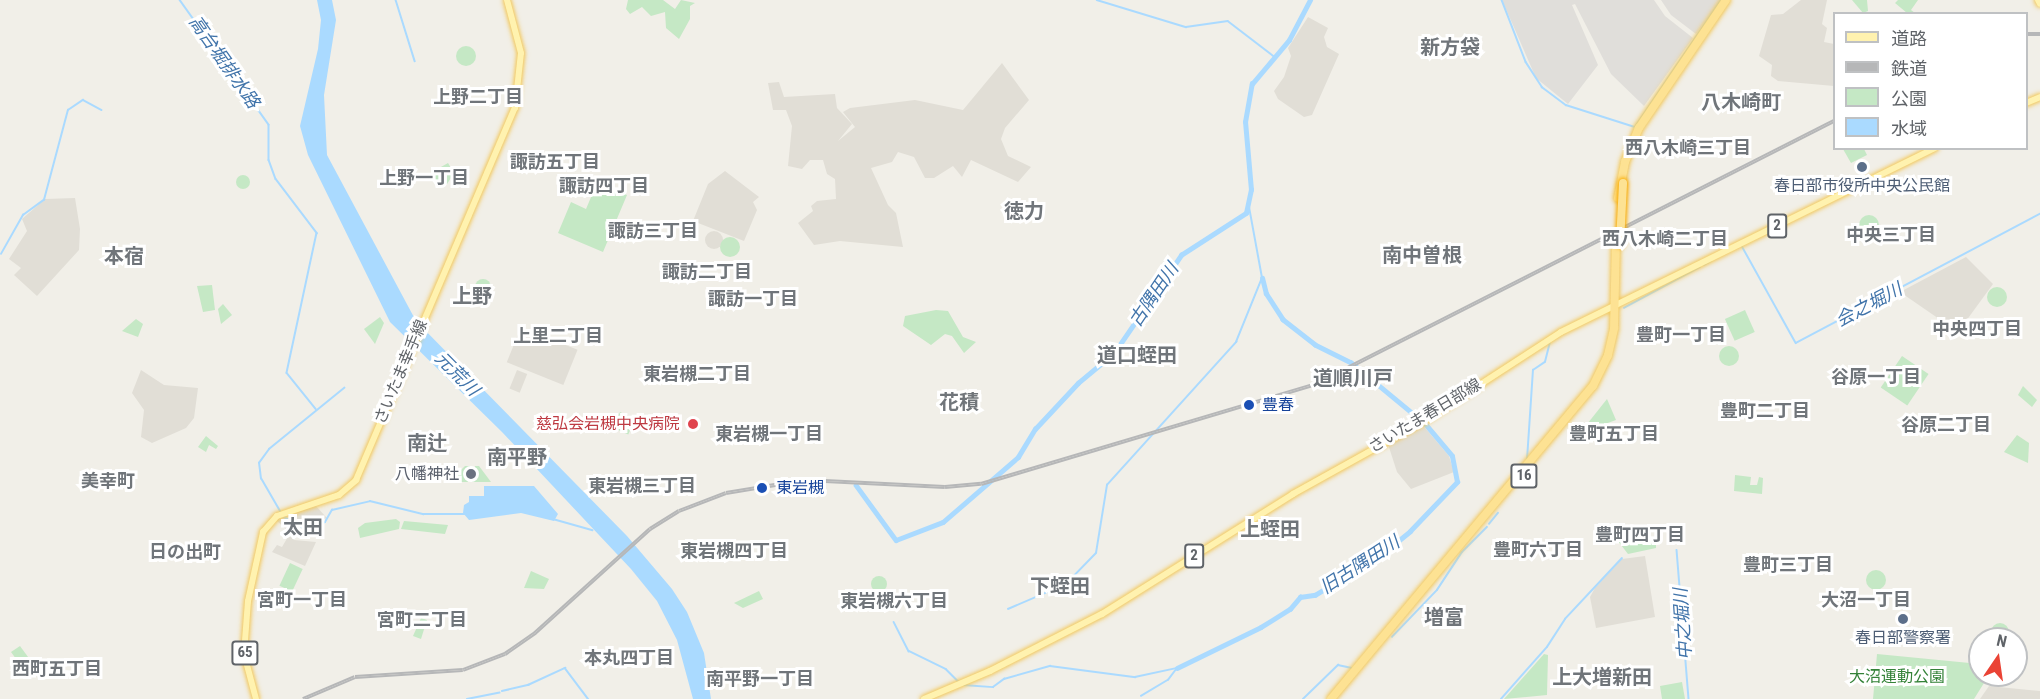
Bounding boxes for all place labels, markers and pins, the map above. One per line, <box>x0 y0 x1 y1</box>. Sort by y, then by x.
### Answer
marker: 春日部市役所中央公民館 <box>1855 160 1869 174</box>
place label: 春日部市役所中央公民館 <box>1774 176 1950 196</box>
place label: 豊春 <box>1262 395 1294 415</box>
marker: 豊春 <box>1240 396 1258 414</box>
place label: 慈弘会岩槻中央病院 <box>536 414 680 434</box>
marker: 慈弘会岩槻中央病院 <box>684 415 702 433</box>
place label: 八幡神社 <box>395 464 459 484</box>
marker: 八幡神社 <box>464 467 478 481</box>
place label: 東岩槻 <box>776 478 824 498</box>
marker: 東岩槻 <box>753 479 771 497</box>
marker: 春日部警察署 <box>1896 612 1910 626</box>
place label: 春日部警察署 <box>1855 628 1951 648</box>

